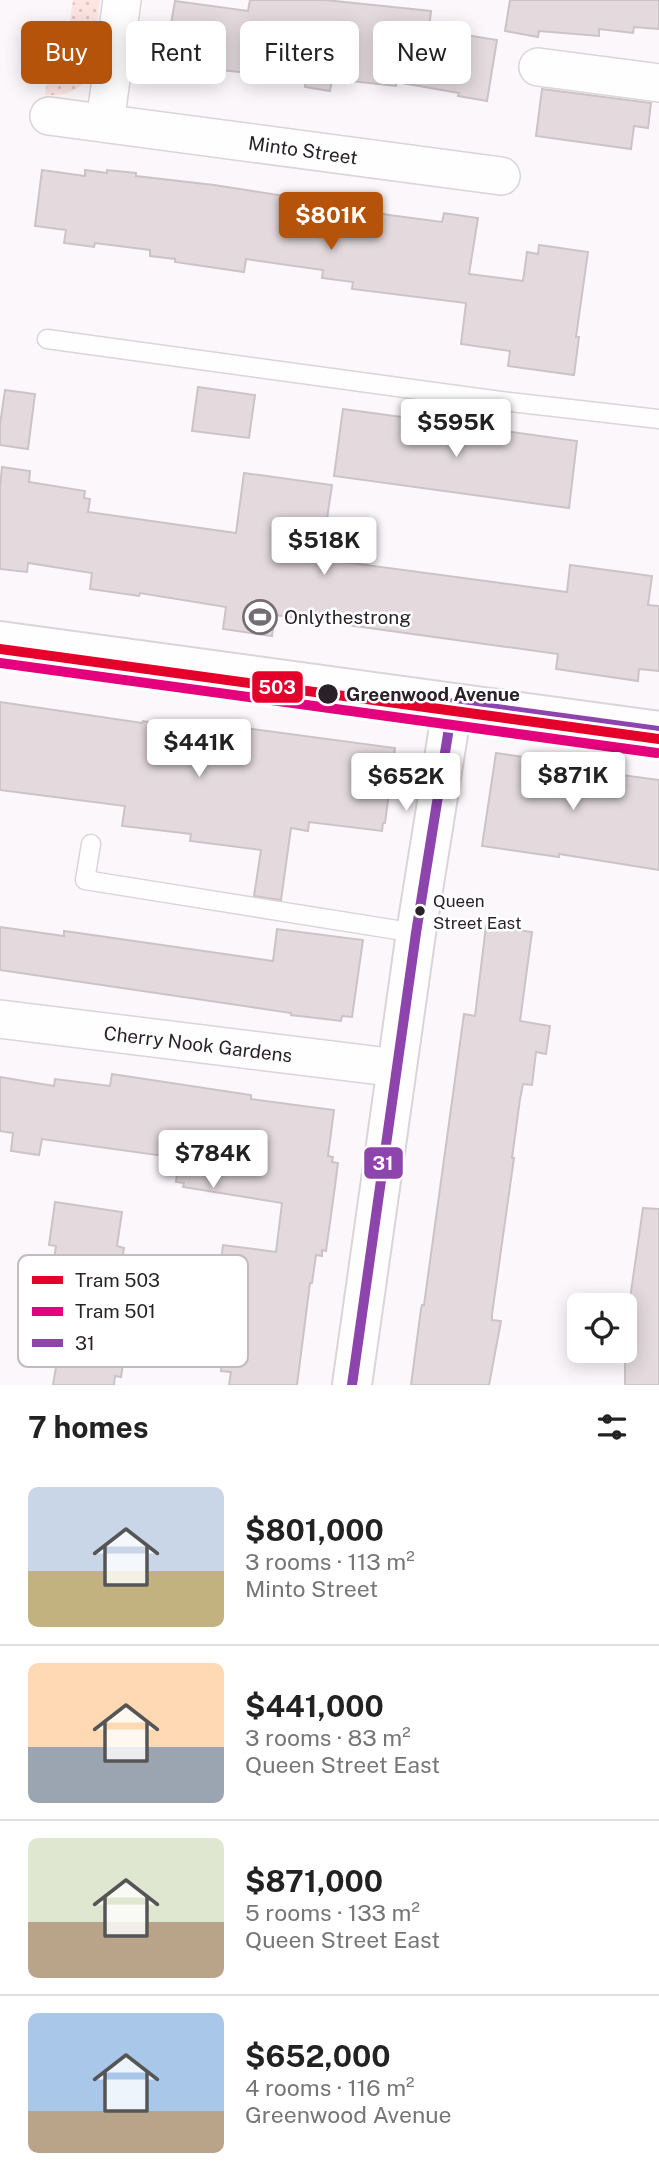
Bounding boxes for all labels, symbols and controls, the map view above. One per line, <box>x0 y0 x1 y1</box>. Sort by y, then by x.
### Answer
chip: Buy <box>21 21 112 84</box>
chip: Rent <box>126 21 226 84</box>
chip: Filters <box>240 21 359 84</box>
chip: New <box>373 21 471 84</box>
street label: Minto Street <box>247 131 359 169</box>
pin: $801K <box>282 192 380 252</box>
text: $801K <box>295 201 367 228</box>
pin: $595K <box>407 400 505 459</box>
text: $595K <box>417 408 495 435</box>
pin: $518K <box>275 518 373 577</box>
text: $518K <box>288 526 360 553</box>
sports icon: Onlythestrong <box>241 598 279 636</box>
place label: Onlythestrong <box>284 606 411 628</box>
line badge: 503 <box>251 670 304 704</box>
text: 503 <box>258 676 296 698</box>
marker: Greenwood Avenue <box>316 682 340 706</box>
place label: Greenwood Avenue <box>346 683 520 705</box>
pin: $441K <box>150 720 248 779</box>
text: $441K <box>163 728 235 755</box>
pin: $871K <box>524 752 622 812</box>
pin: $652K <box>357 754 455 813</box>
text: $871K <box>537 761 609 788</box>
text: $652K <box>367 762 445 789</box>
place label: Queen Street East <box>433 891 522 933</box>
marker: Queen Street East <box>413 904 427 918</box>
street label: Cherry Nook Gardens <box>102 1022 294 1066</box>
pin: $784K <box>164 1130 262 1190</box>
text: $784K <box>175 1139 251 1166</box>
line badge: 31 <box>363 1146 404 1180</box>
text: 31 <box>373 1152 393 1174</box>
legend <box>18 1255 248 1367</box>
text: Tram 503 <box>75 1269 160 1291</box>
map controls <box>567 1293 637 1363</box>
button: locate <box>567 1293 637 1363</box>
text: Tram 501 <box>75 1300 156 1322</box>
text: 31 <box>75 1332 95 1354</box>
icon: filters <box>593 1408 631 1446</box>
text: 7 homes <box>28 1409 149 1445</box>
text: $801,000 <box>245 1512 384 1548</box>
icon: home <box>84 1515 168 1599</box>
text: 3 rooms · 113 m² <box>245 1548 415 1575</box>
text: Minto Street <box>245 1575 378 1602</box>
text: $441,000 <box>245 1688 384 1724</box>
icon: home <box>84 1691 168 1775</box>
text: 3 rooms · 83 m² <box>245 1724 411 1751</box>
text: Queen Street East <box>245 1751 440 1778</box>
text: $871,000 <box>245 1863 383 1899</box>
icon: home <box>84 1866 168 1950</box>
text: 5 rooms · 133 m² <box>245 1899 420 1926</box>
text: Queen Street East <box>245 1926 440 1953</box>
text: $652,000 <box>245 2038 391 2074</box>
icon: home <box>84 2041 168 2125</box>
text: 4 rooms · 116 m² <box>245 2074 414 2101</box>
text: Greenwood Avenue <box>245 2101 452 2128</box>

